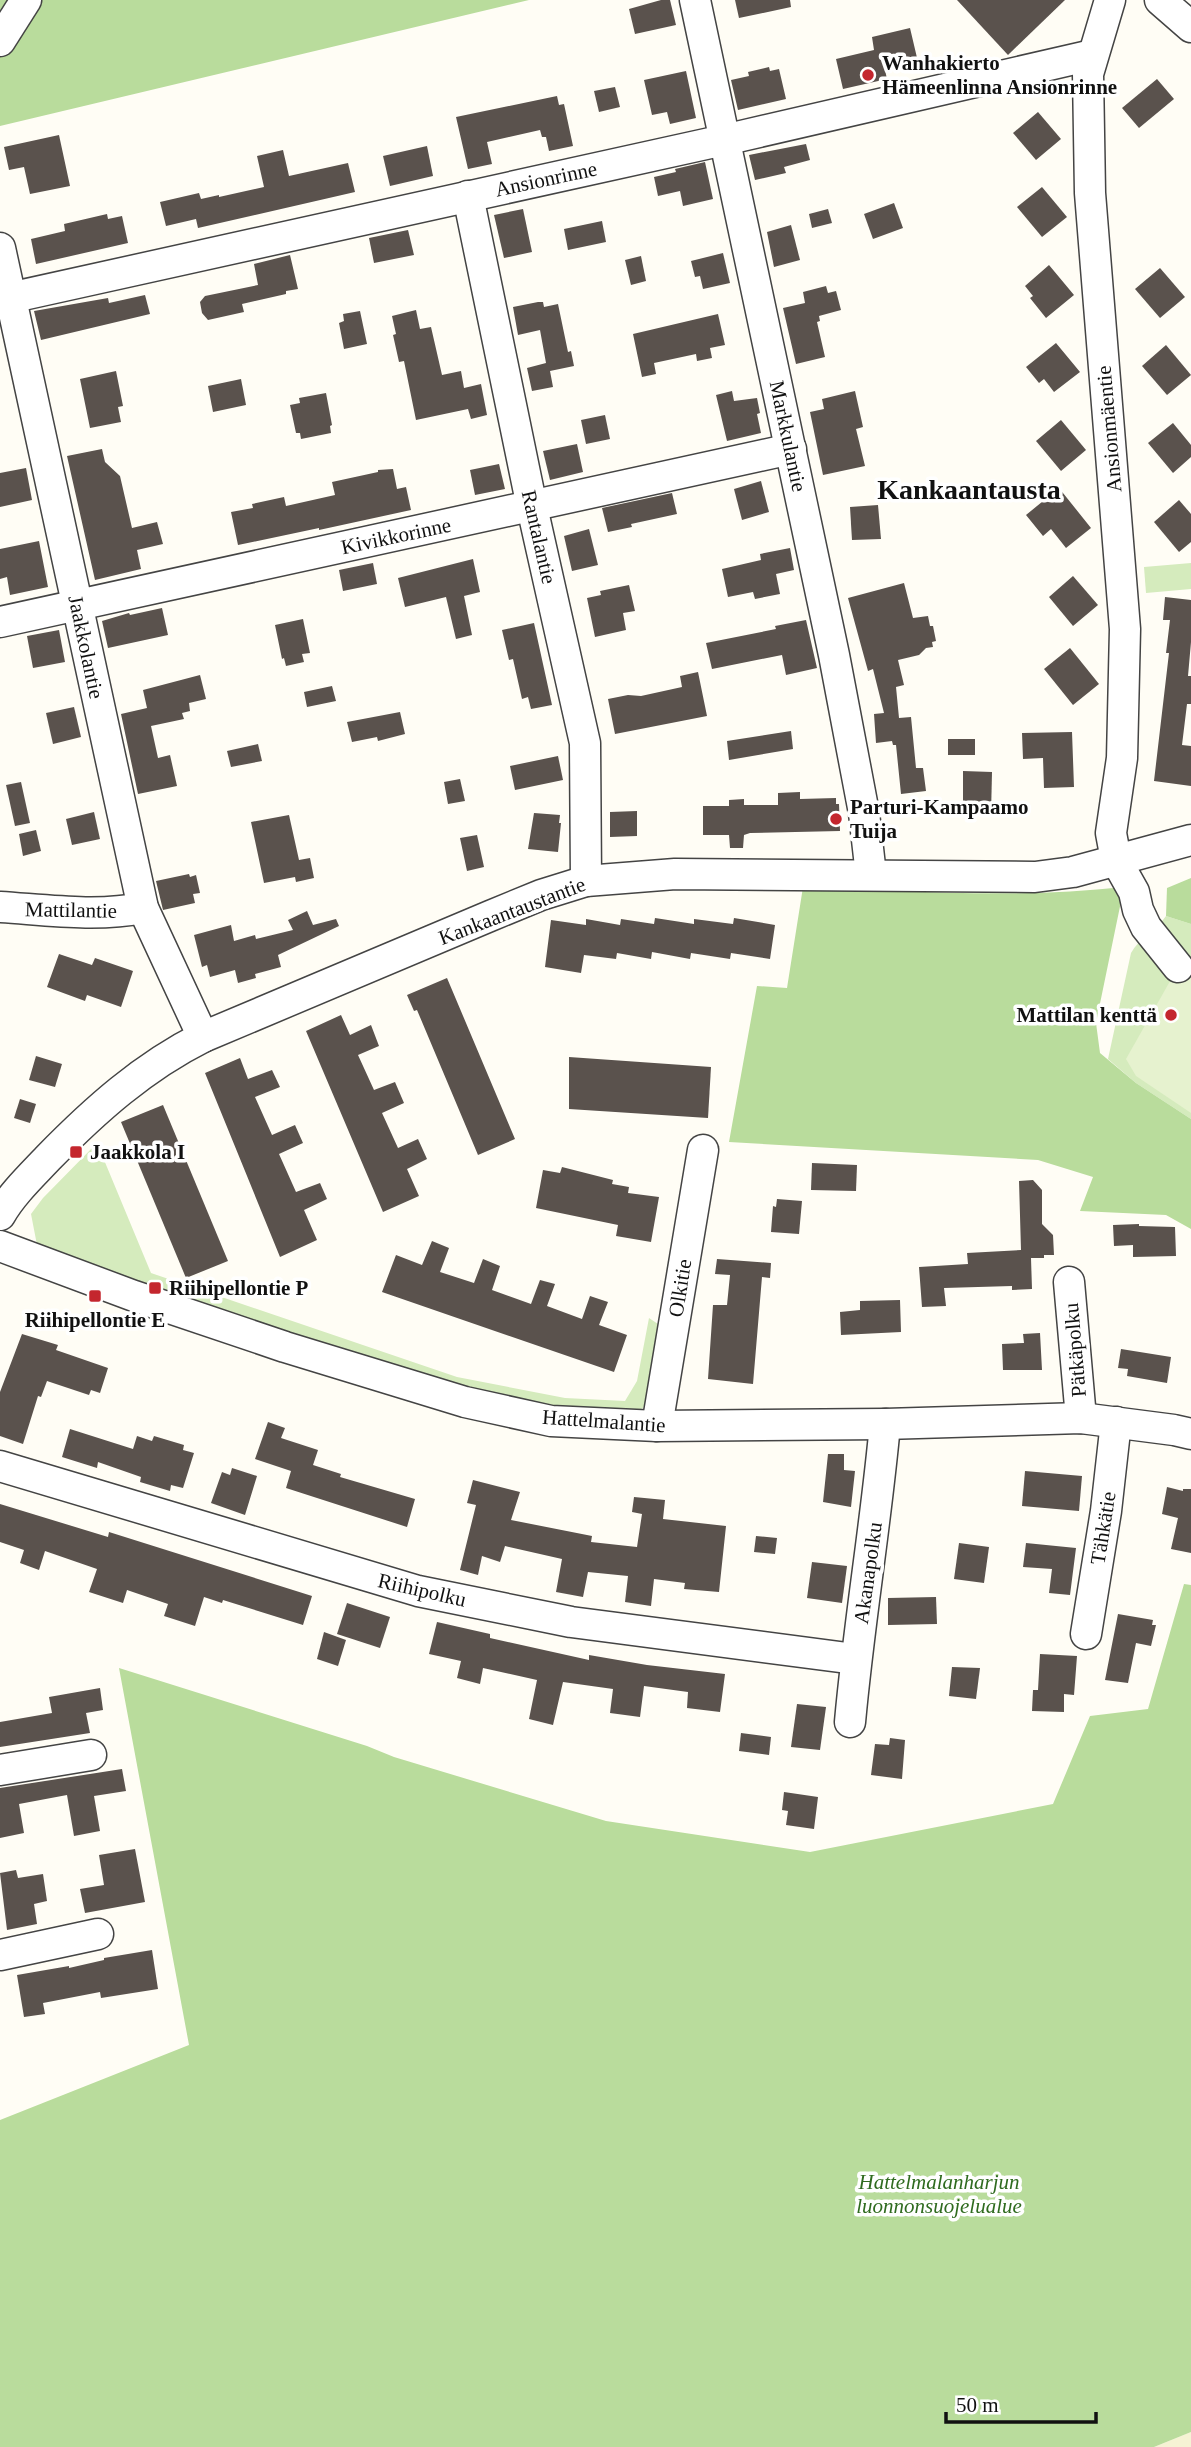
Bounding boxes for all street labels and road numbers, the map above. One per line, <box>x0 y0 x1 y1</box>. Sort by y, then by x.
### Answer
street label: Ansionrinne <box>493 156 599 202</box>
street label: Ansionmäentie <box>1092 365 1126 493</box>
street label: Markkulantie <box>765 378 811 494</box>
street label: Rantalantie <box>517 488 561 586</box>
street label: Kivikkorinne <box>339 513 453 559</box>
street label: Jaakkolantie <box>63 593 109 701</box>
street label: Kankaantaustantie <box>435 872 589 950</box>
street label: Mattilantie <box>25 897 117 923</box>
street label: Olkitie <box>664 1257 696 1319</box>
street label: Pätkäpolku <box>1059 1301 1091 1398</box>
street label: Hattelmalantie <box>542 1405 666 1437</box>
street label: Tähkätie <box>1085 1490 1121 1566</box>
street label: Akanapolku <box>849 1520 887 1625</box>
street label: Riihipolku <box>376 1568 469 1612</box>

